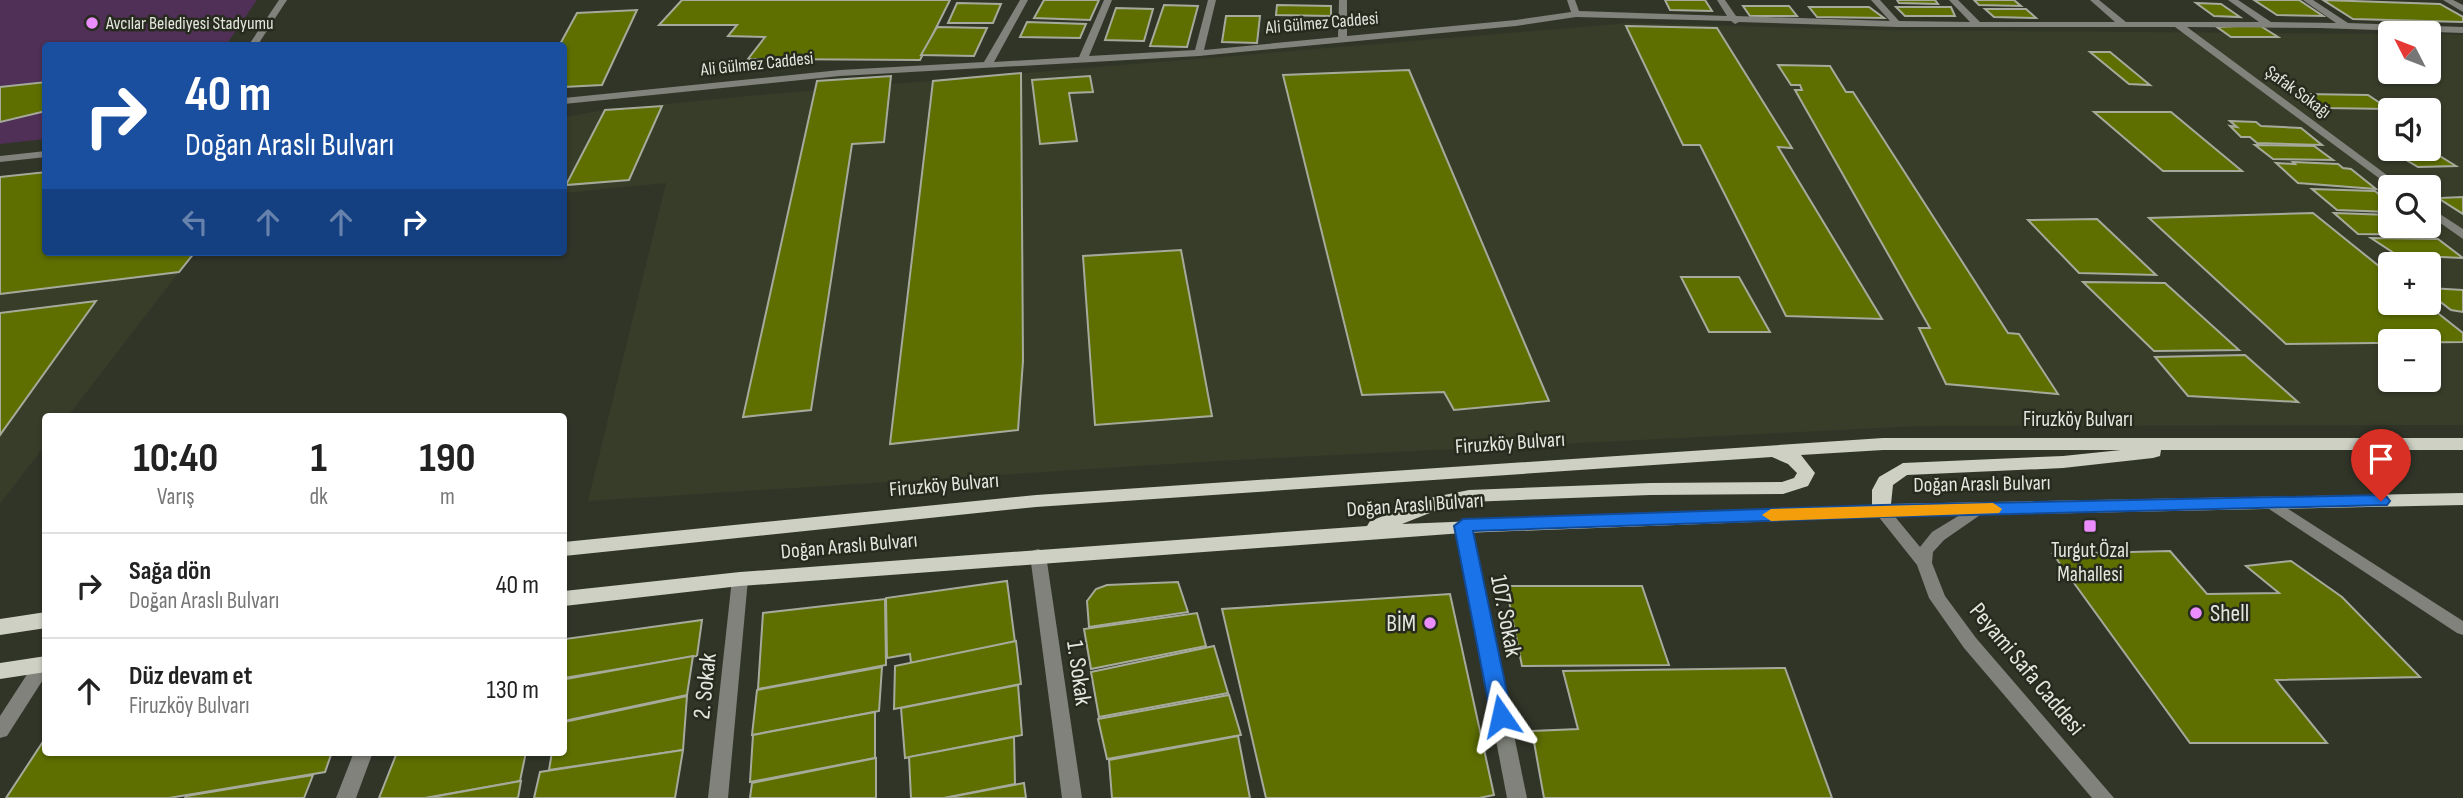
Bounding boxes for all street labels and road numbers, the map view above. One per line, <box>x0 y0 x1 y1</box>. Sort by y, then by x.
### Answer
street label: Ali Gülmez Caddesi <box>1264 8 1379 38</box>
street label: Ali Gülmez Caddesi <box>699 48 814 80</box>
street label: Şafak Sokağı <box>2261 61 2335 123</box>
street label: Firuzköy Bulvarı <box>2023 407 2133 432</box>
street label: Firuzköy Bulvarı <box>1454 427 1566 459</box>
street label: Firuzköy Bulvarı <box>888 468 1000 502</box>
street label: Doğan Araslı Bulvarı <box>1913 470 2051 498</box>
street label: Doğan Araslı Bulvarı <box>1346 488 1484 522</box>
street label: Doğan Araslı Bulvarı <box>780 528 918 564</box>
street label: 107. Sokak <box>1484 573 1528 659</box>
street label: Peyami Safa Caddesi <box>1963 597 2091 741</box>
street label: 1. Sokak <box>1060 639 1098 707</box>
street label: 2. Sokak <box>687 652 723 720</box>

